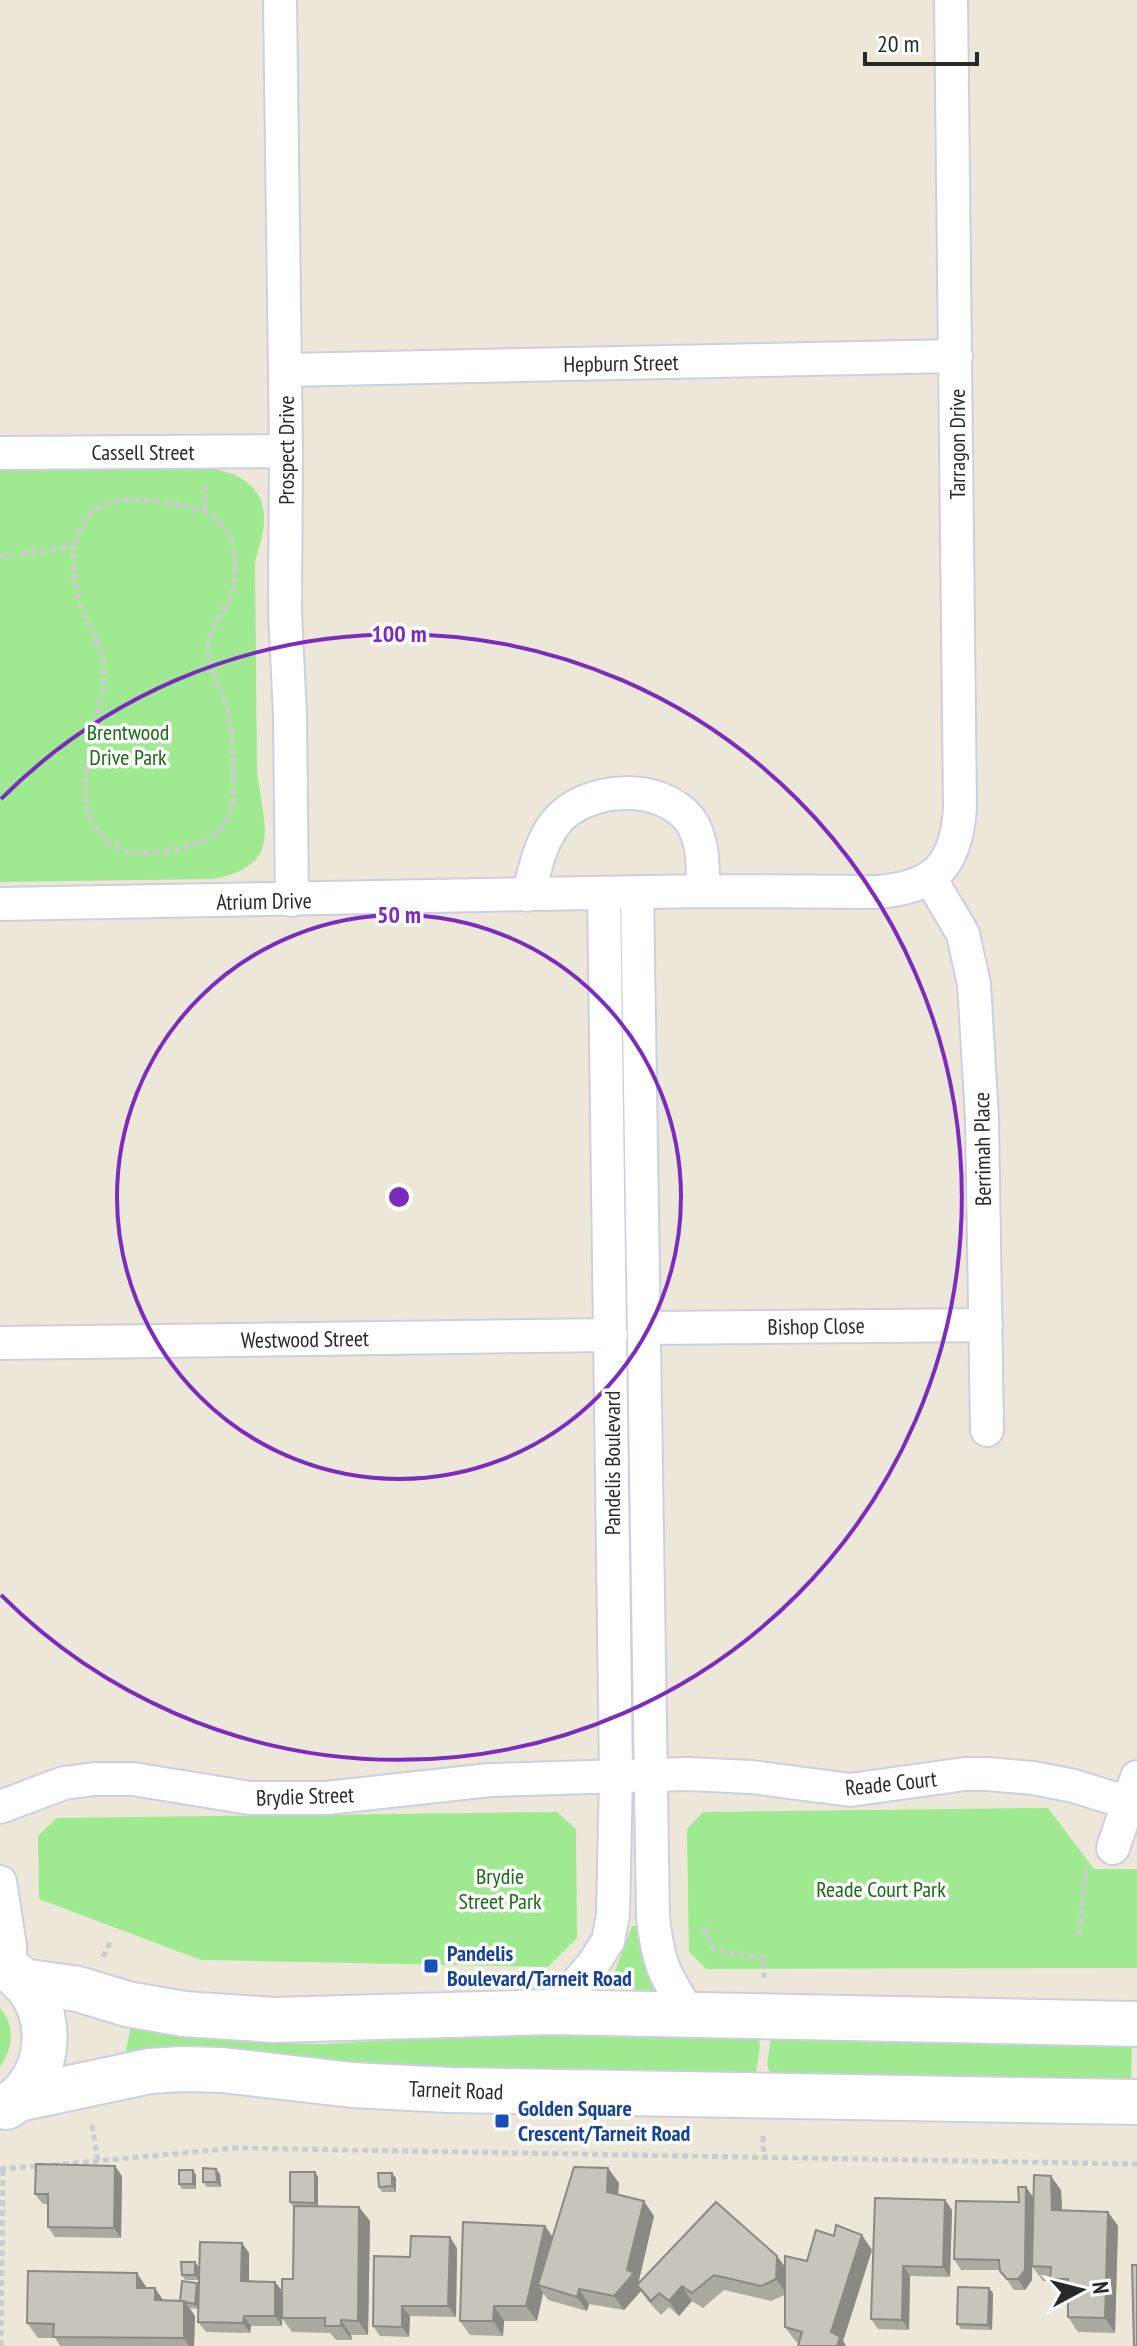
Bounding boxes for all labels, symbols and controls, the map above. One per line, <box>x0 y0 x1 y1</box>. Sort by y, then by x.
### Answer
scale bar <box>865 16 977 66</box>
text: 20 m <box>877 28 919 59</box>
street label: Hepburn Street <box>563 348 679 378</box>
street label: Tarragon Drive <box>943 389 971 499</box>
street label: Prospect Drive <box>272 395 300 505</box>
street label: Cassell Street <box>91 438 195 466</box>
text: 100 m <box>371 618 427 649</box>
park label: Brentwood Drive Park <box>87 718 169 771</box>
street label: Atrium Drive <box>216 886 312 916</box>
text: 50 m <box>377 899 421 930</box>
street label: Berrimah Place <box>967 1092 997 1206</box>
centre of rings <box>385 1183 413 1211</box>
street label: Bishop Close <box>767 1311 865 1341</box>
street label: Westwood Street <box>241 1324 369 1354</box>
street label: Pandelis Boulevard <box>598 1391 626 1535</box>
street label: Reade Court <box>844 1764 938 1802</box>
street label: Brydie Street <box>255 1780 355 1812</box>
park label: Brydie Street Park <box>459 1862 542 1915</box>
park label: Reade Court Park <box>816 1875 946 1903</box>
place label: Pandelis Boulevard/Tarneit Road <box>447 1939 632 1992</box>
marker: Pandelis Boulevard/Tarneit Road <box>422 1957 440 1975</box>
street label: Tarneit Road <box>408 2074 504 2106</box>
place label: Golden Square Crescent/Tarneit Road <box>518 2094 691 2147</box>
marker: Golden Square Crescent/Tarneit Road <box>493 2112 511 2130</box>
north arrow <box>1041 2250 1121 2330</box>
text: N <box>1086 2280 1115 2295</box>

